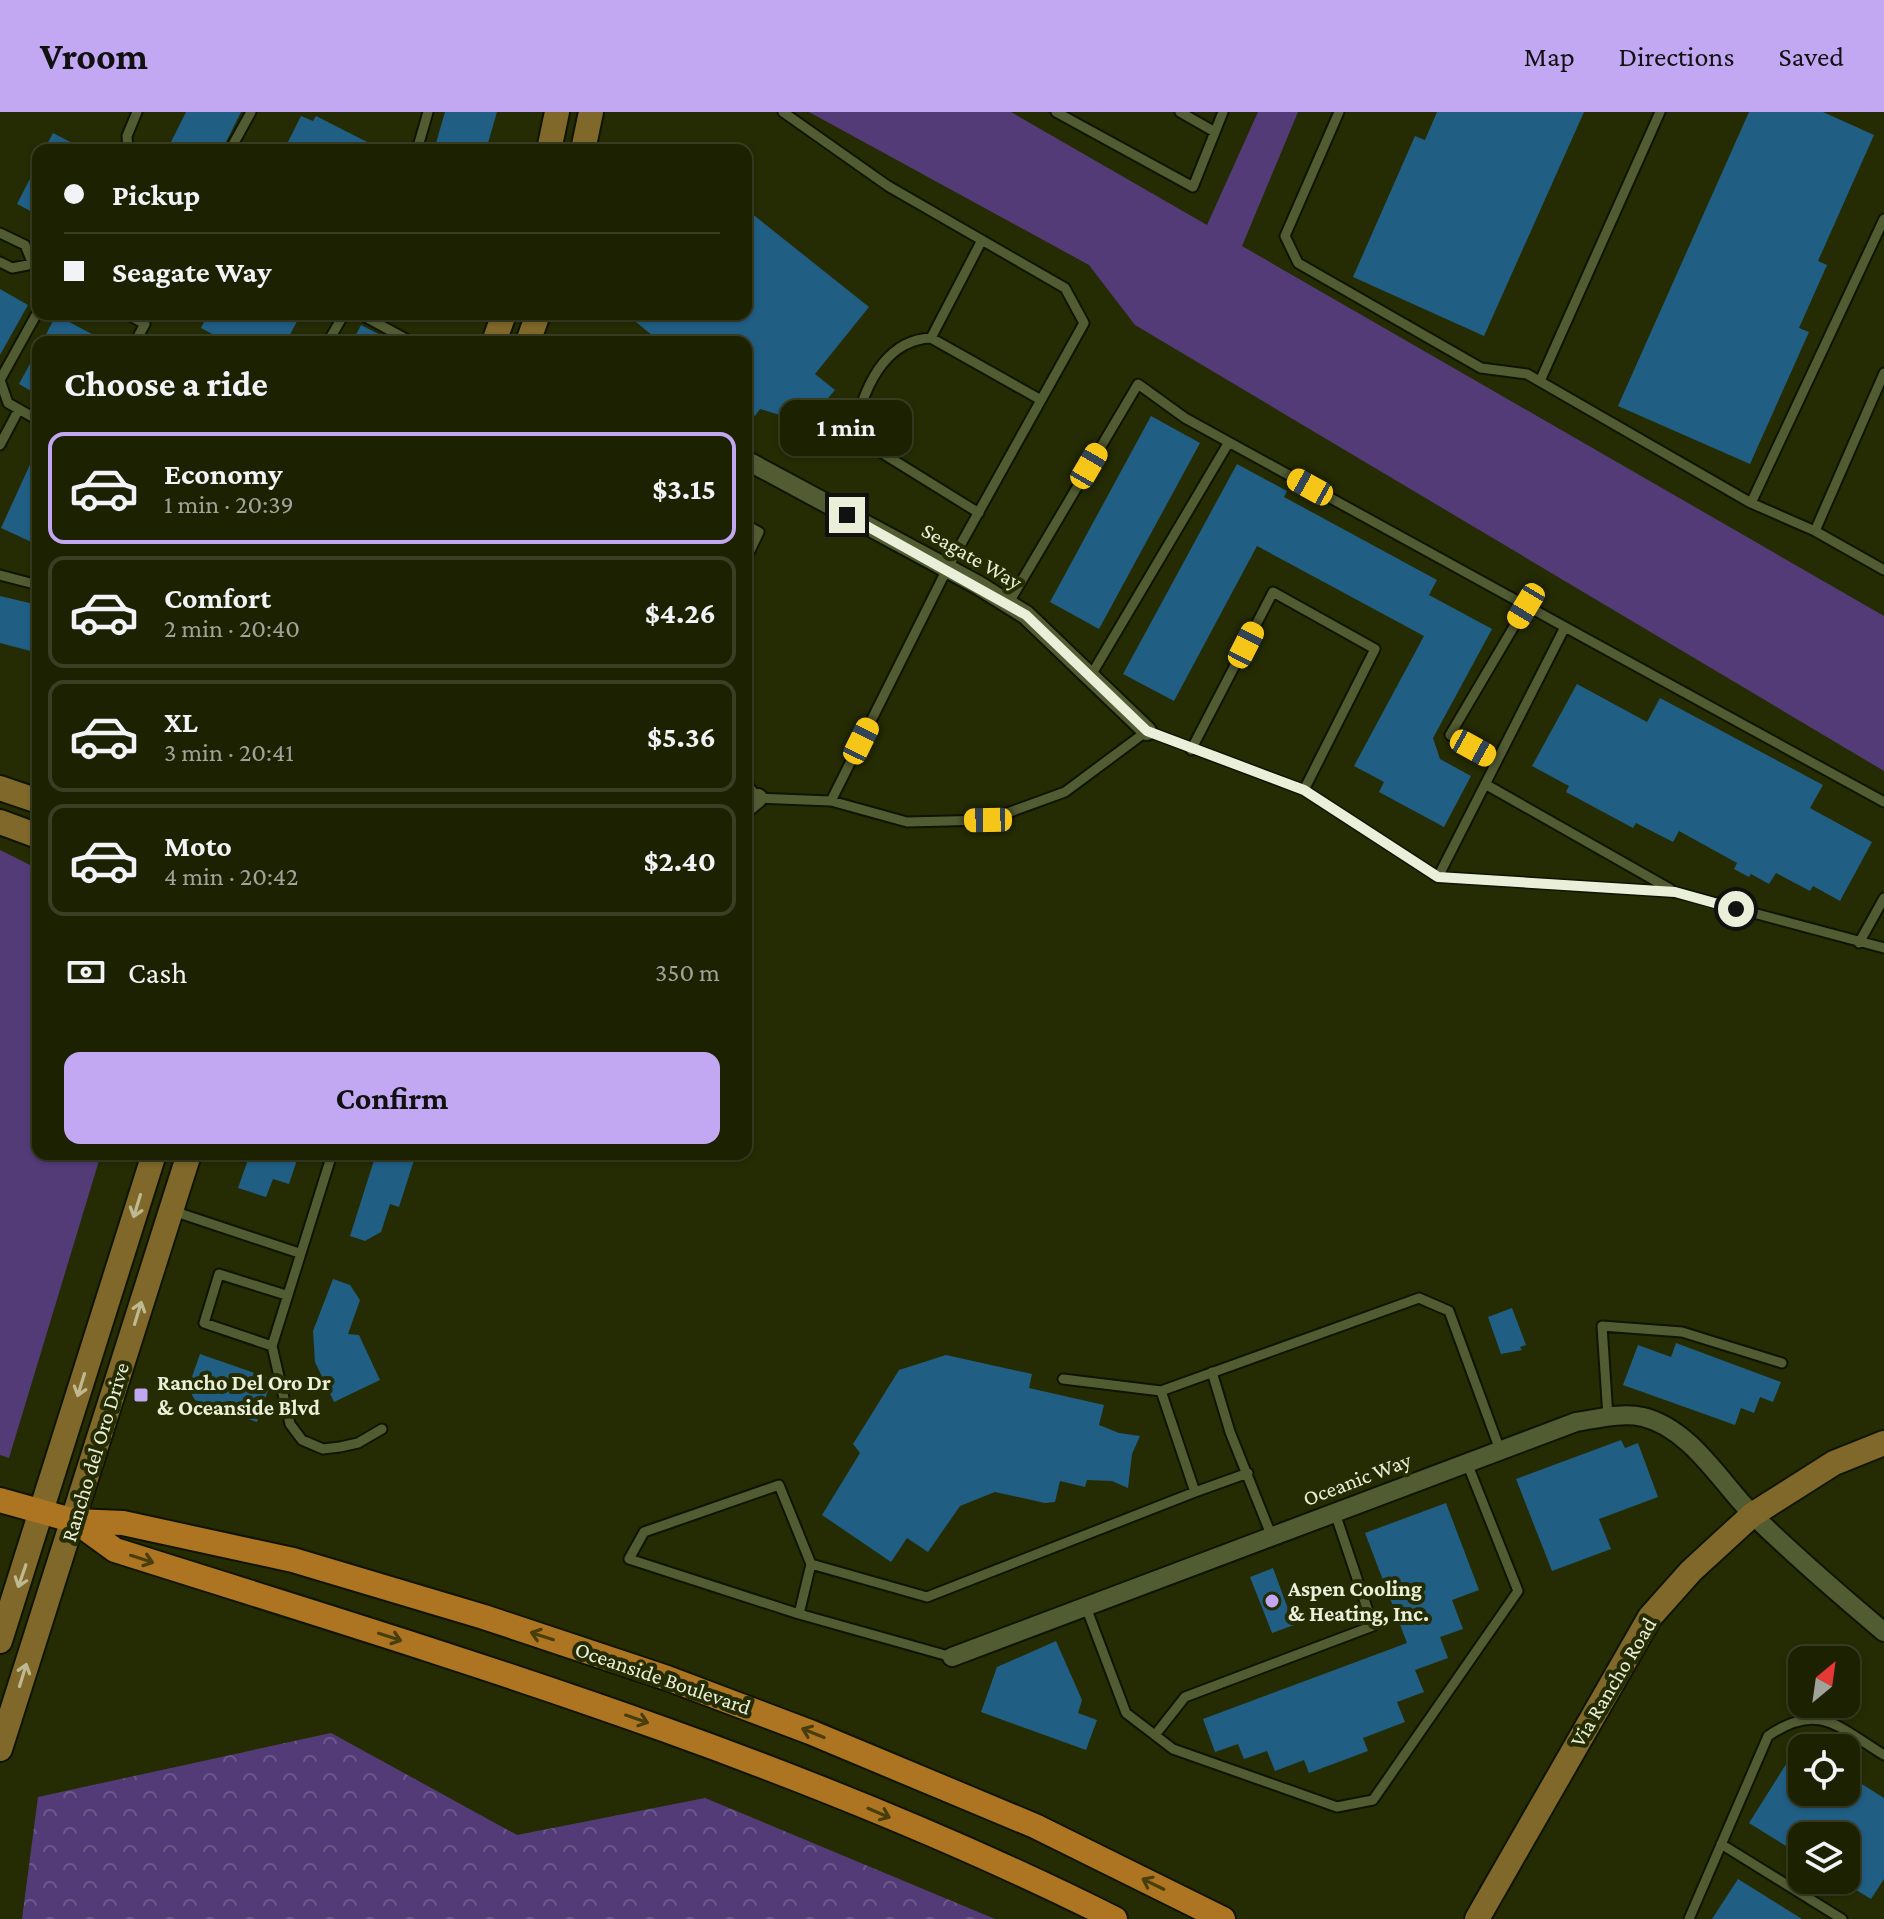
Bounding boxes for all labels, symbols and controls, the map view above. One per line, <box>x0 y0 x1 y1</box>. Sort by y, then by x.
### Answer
text: Vroom <box>40 35 148 77</box>
text: Map <box>1524 41 1575 72</box>
text: Directions <box>1619 41 1734 72</box>
text: Saved <box>1778 41 1844 72</box>
text: Pickup <box>112 178 200 211</box>
text: Seagate Way <box>112 255 272 288</box>
text: Choose a ride <box>64 364 268 404</box>
callout: 1 min <box>781 399 913 455</box>
text: 1 min <box>816 413 876 442</box>
car <box>1067 439 1111 493</box>
icon: car <box>68 452 140 524</box>
text: Economy <box>164 457 283 490</box>
car <box>1283 465 1337 509</box>
text: $3.15 <box>652 472 716 505</box>
text: 1 min · 20:39 <box>164 490 294 519</box>
route end <box>829 497 865 533</box>
street label: Seagate Way <box>918 517 1027 595</box>
icon: car <box>68 576 140 648</box>
car <box>1503 579 1549 633</box>
text: Comfort <box>164 581 271 614</box>
text: $4.26 <box>645 596 716 629</box>
text: 2 min · 20:40 <box>164 614 300 643</box>
car <box>1224 618 1268 672</box>
icon: car <box>68 700 140 772</box>
text: XL <box>164 705 198 738</box>
car <box>840 714 882 768</box>
text: $5.36 <box>647 720 716 753</box>
car <box>1446 726 1500 770</box>
text: 3 min · 20:41 <box>164 738 294 767</box>
car <box>964 808 1012 832</box>
icon: car <box>68 824 140 896</box>
text: Moto <box>164 829 232 862</box>
text: $2.40 <box>643 844 716 877</box>
text: 4 min · 20:42 <box>164 862 298 891</box>
route start <box>1718 891 1754 927</box>
icon: cash <box>64 950 108 994</box>
text: Cash <box>128 956 187 989</box>
text: 350 m <box>655 958 720 987</box>
button: Confirm <box>64 1052 720 1144</box>
one-way arrow <box>129 1192 144 1218</box>
one-way arrow <box>131 1300 146 1325</box>
street label: Rancho del Oro Drive <box>56 1359 134 1545</box>
place label: Rancho Del Oro Dr & Oceanside Blvd <box>157 1370 331 1420</box>
one-way arrow <box>73 1372 88 1398</box>
marker: Rancho Del Oro Dr & Oceanside Blvd <box>132 1386 150 1404</box>
street label: Oceanic Way <box>1299 1447 1415 1511</box>
one-way arrow <box>130 1552 155 1567</box>
one-way arrow <box>13 1563 28 1588</box>
place label: Aspen Cooling & Heating, Inc. <box>1287 1576 1429 1626</box>
marker: Aspen Cooling & Heating, Inc. <box>1263 1592 1281 1610</box>
street label: Via Rancho Road <box>1564 1612 1662 1751</box>
one-way arrow <box>530 1628 555 1643</box>
one-way arrow <box>377 1630 403 1645</box>
street label: Oceanside Boulevard <box>572 1636 755 1720</box>
north arrow <box>1788 1646 1860 1718</box>
map controls <box>1788 1646 1860 1894</box>
one-way arrow <box>17 1662 32 1687</box>
one-way arrow <box>624 1713 649 1727</box>
one-way arrow <box>801 1725 826 1739</box>
button: locate <box>1788 1734 1860 1806</box>
one-way arrow <box>867 1806 891 1821</box>
button: layers <box>1788 1822 1860 1894</box>
one-way arrow <box>1141 1876 1165 1892</box>

